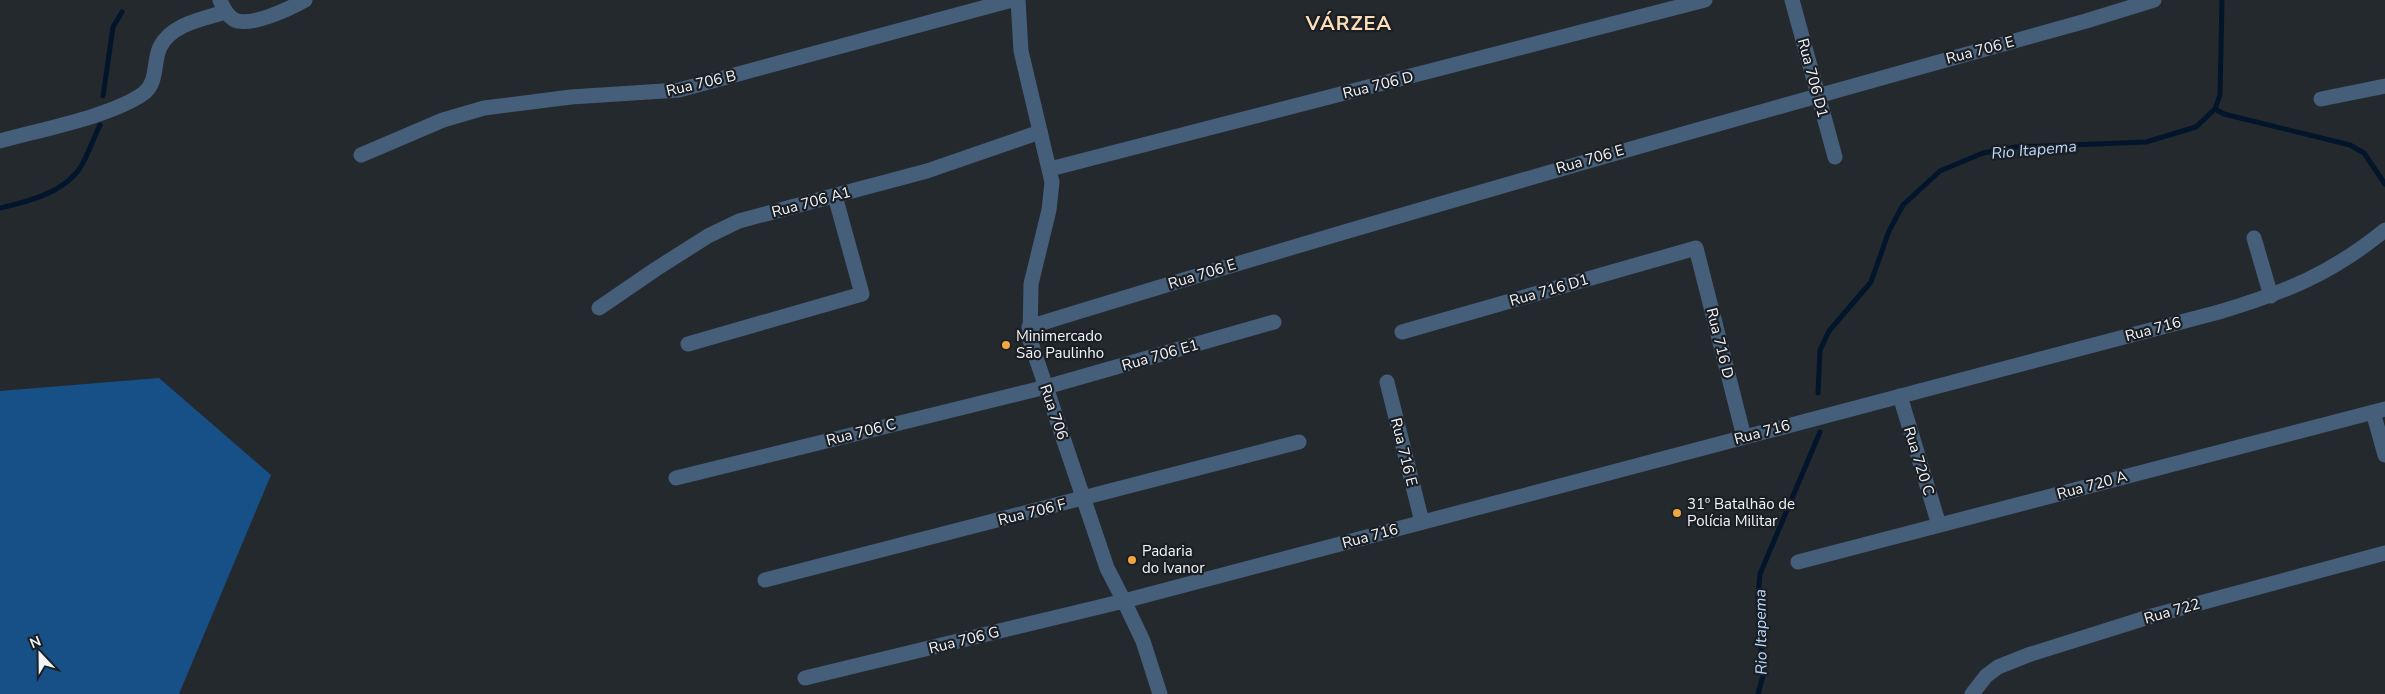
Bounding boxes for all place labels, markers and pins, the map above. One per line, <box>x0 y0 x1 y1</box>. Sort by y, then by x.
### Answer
place label: Minimercado São Paulinho <box>1016 326 1104 363</box>
marker: Minimercado São Paulinho <box>1000 339 1012 351</box>
place label: 31º Batalhão de Polícia Militar <box>1687 494 1795 531</box>
marker: 31º Batalhão de Polícia Militar <box>1671 507 1683 519</box>
place label: Padaria do Ivanor <box>1142 541 1205 578</box>
marker: Padaria do Ivanor <box>1126 554 1138 566</box>

